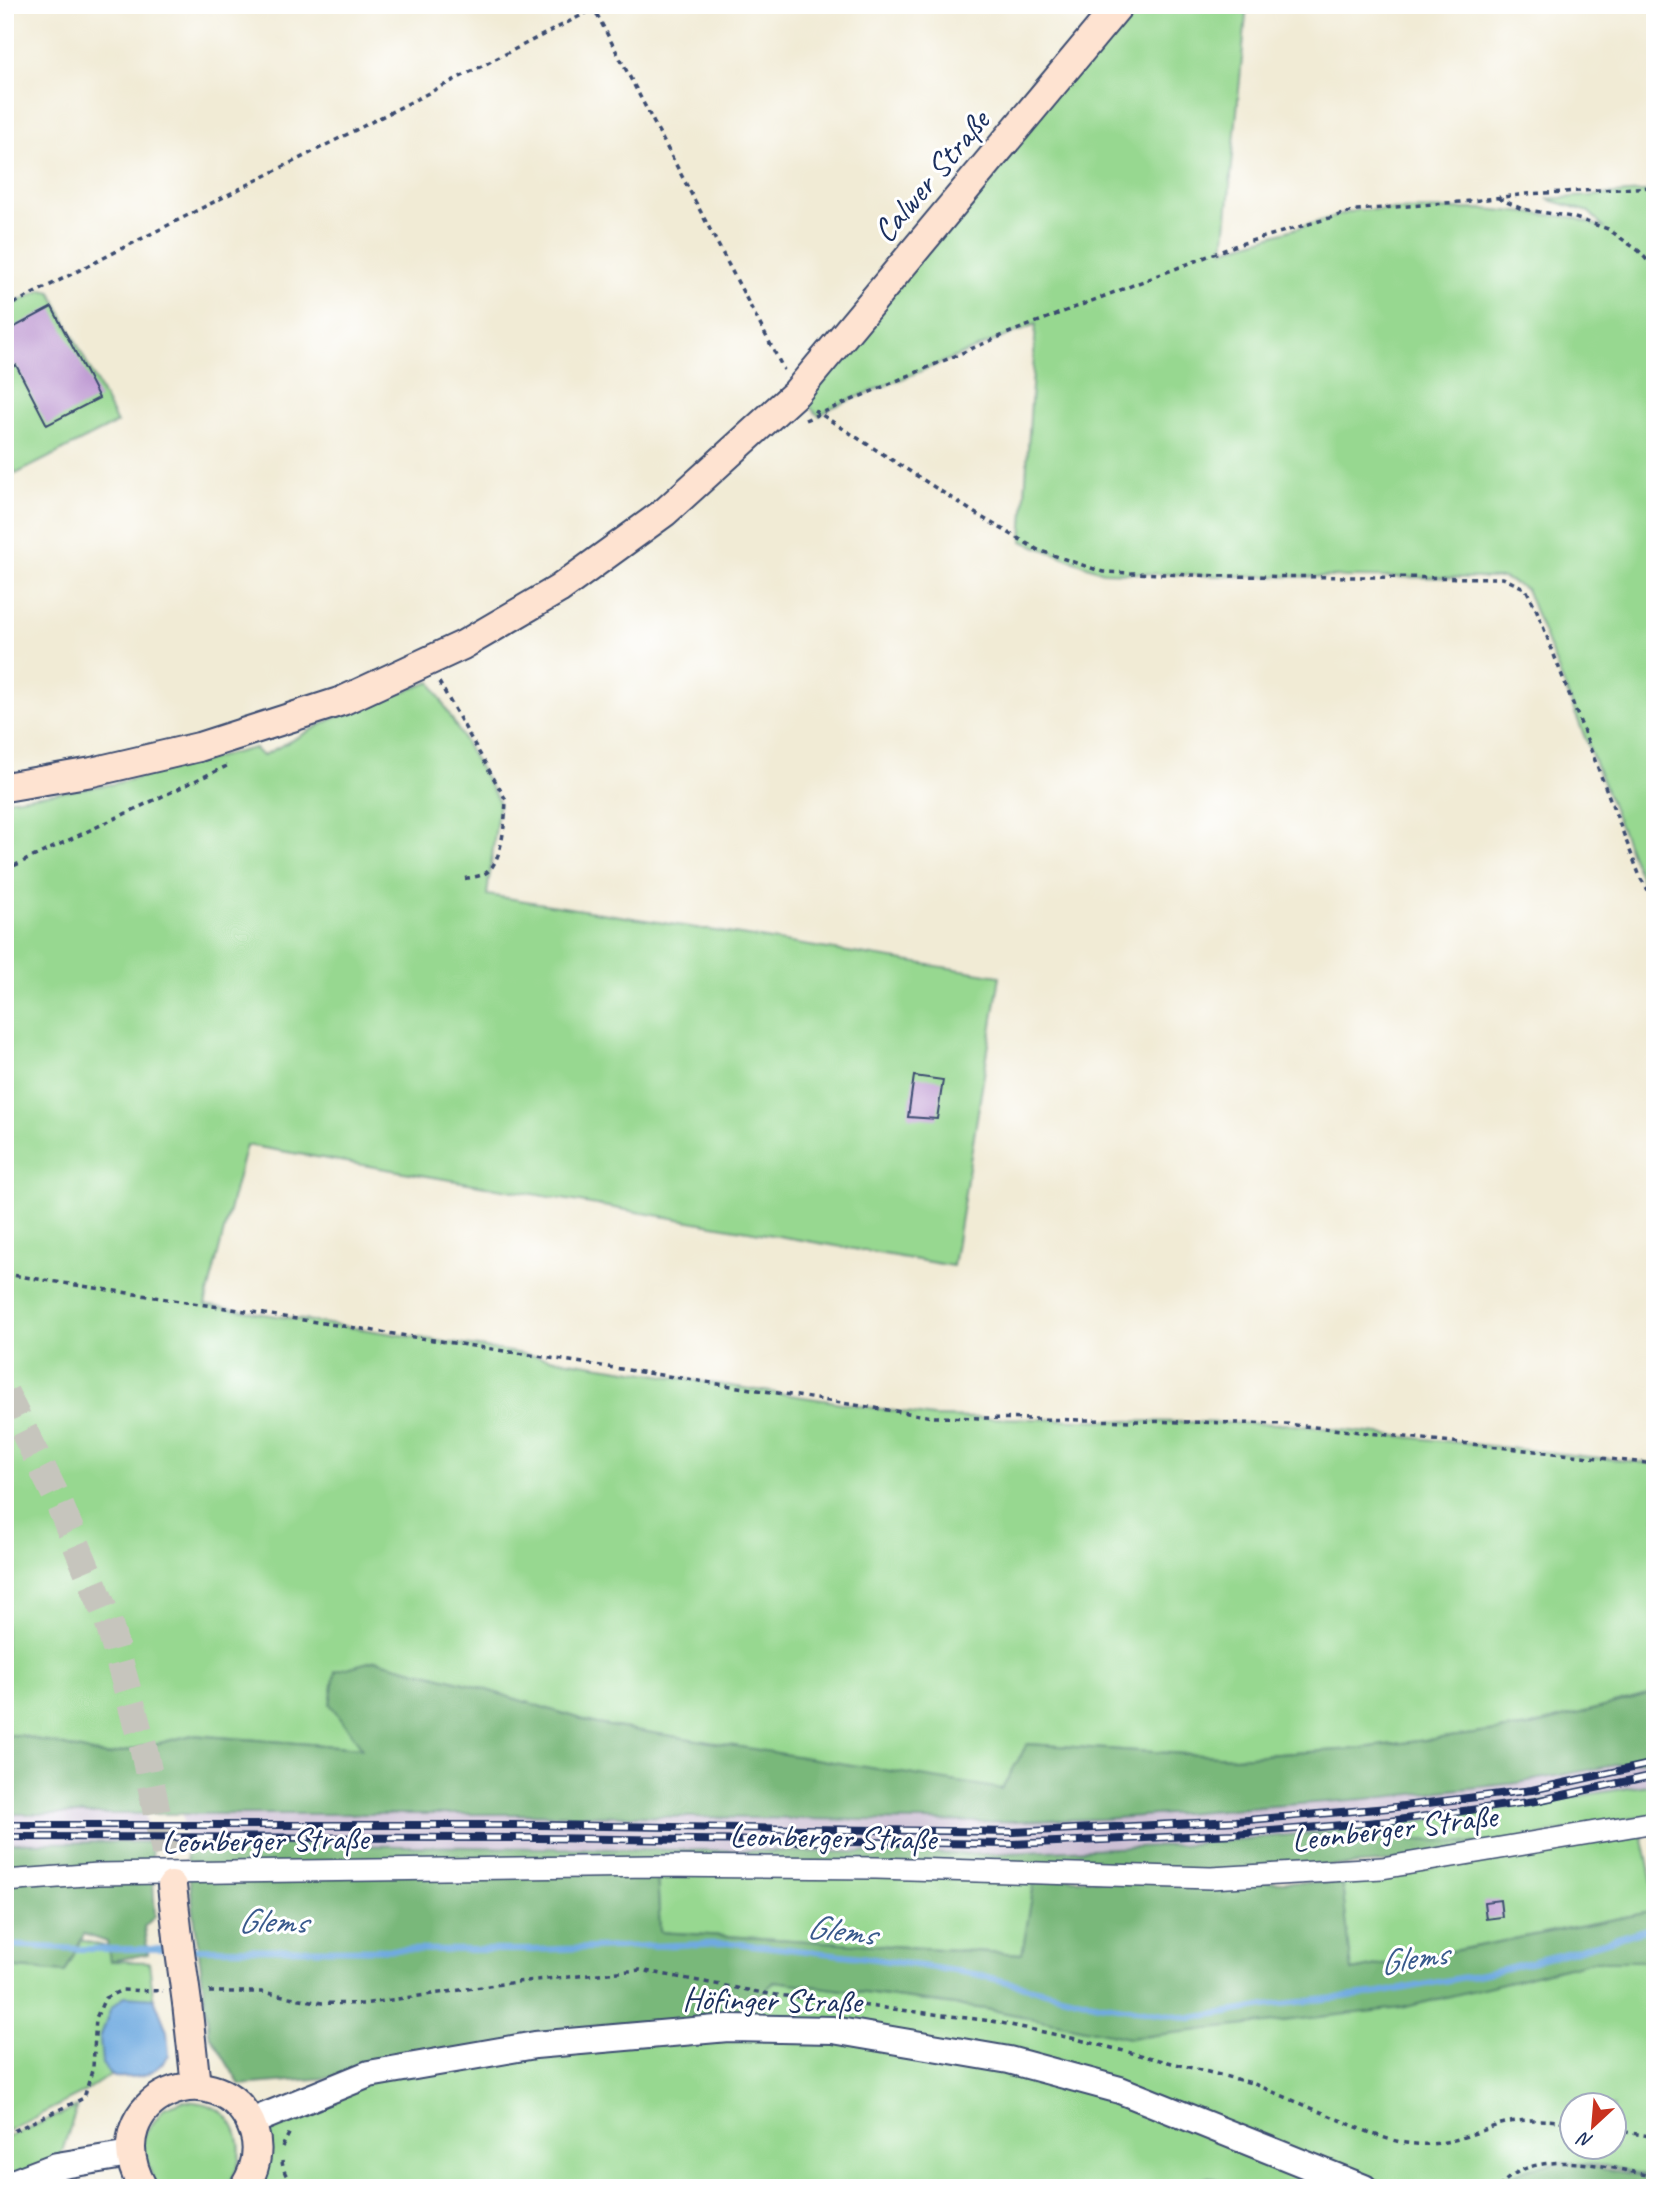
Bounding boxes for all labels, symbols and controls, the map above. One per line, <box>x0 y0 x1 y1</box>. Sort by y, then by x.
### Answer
street label: Calwer Straße <box>863 99 1000 251</box>
street label: Leonberger Straße <box>1289 1794 1501 1861</box>
street label: Leonberger Straße <box>729 1814 939 1860</box>
street label: Leonberger Straße <box>161 1817 371 1863</box>
water label: Glems <box>238 1898 312 1944</box>
water label: Glems <box>804 1904 884 1957</box>
water label: Glems <box>1376 1930 1456 1986</box>
street label: Höfinger Straße <box>682 1977 864 2023</box>
north arrow <box>1558 2092 1628 2162</box>
text: N <box>1573 2126 1597 2154</box>

